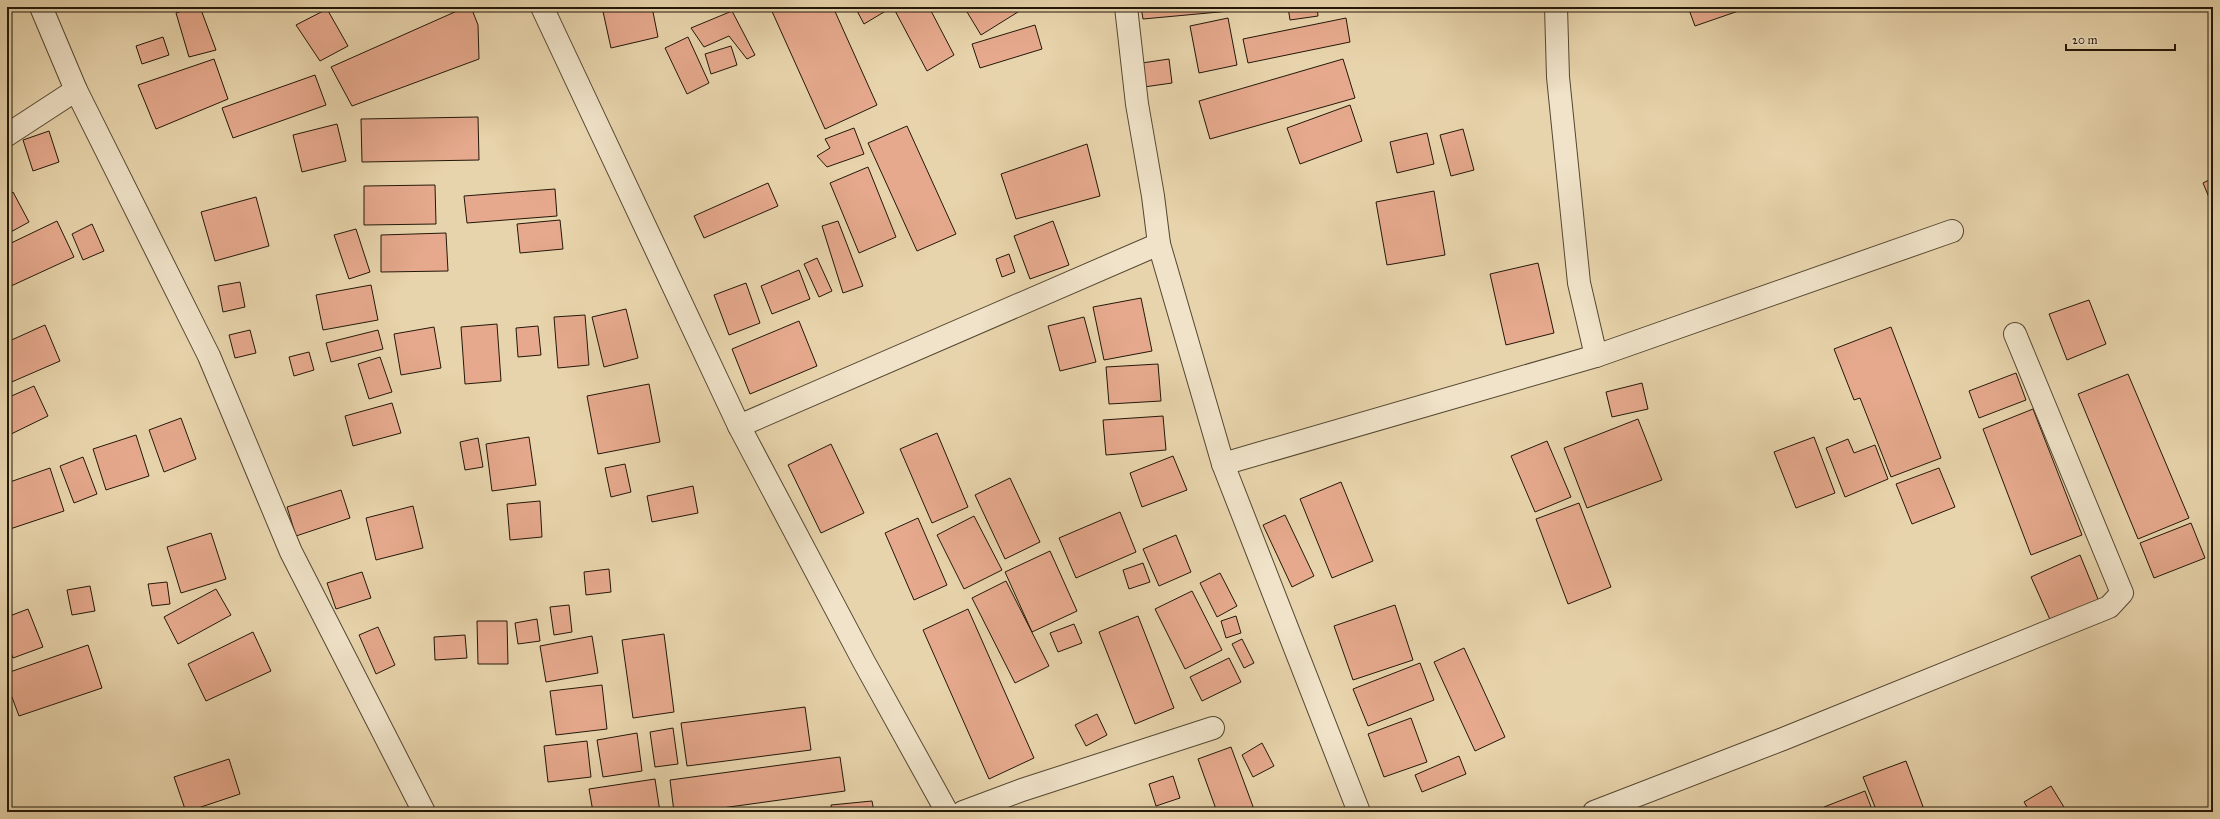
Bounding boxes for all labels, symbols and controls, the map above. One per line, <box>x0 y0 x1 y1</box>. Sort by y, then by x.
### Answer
scale bar <box>2066 26 2175 52</box>
text: 20 m <box>2072 33 2098 47</box>

